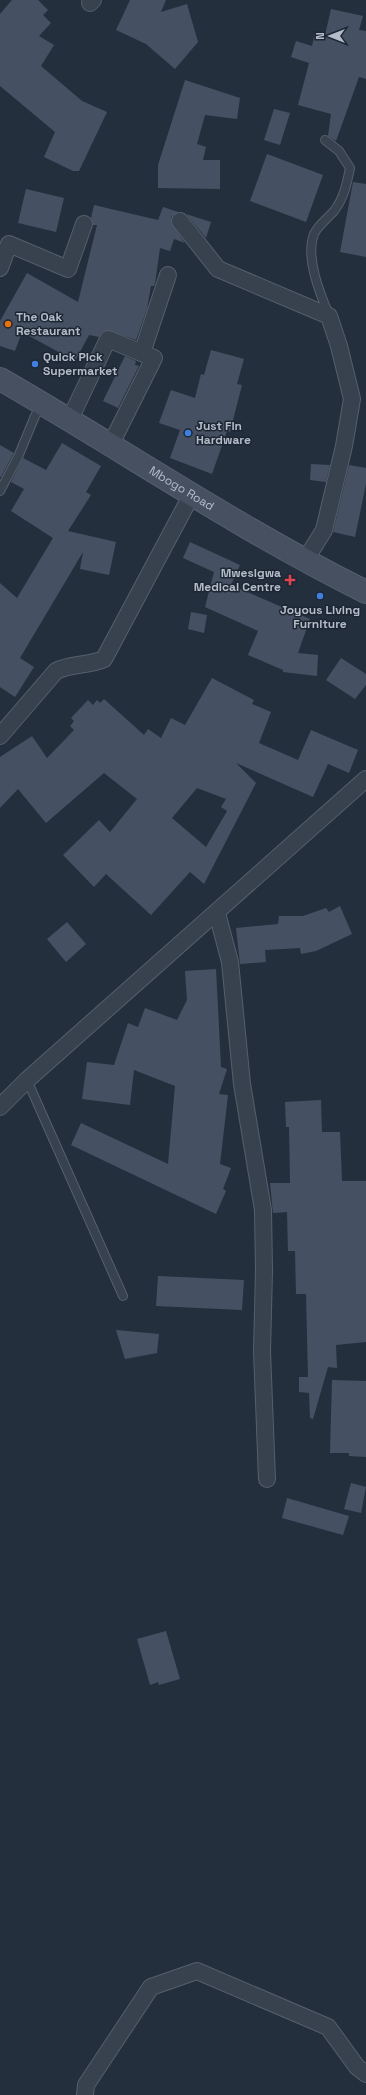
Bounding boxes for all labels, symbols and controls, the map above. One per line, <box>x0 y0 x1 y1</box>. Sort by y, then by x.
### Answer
north arrow <box>310 16 350 56</box>
text: N <box>313 32 327 40</box>
place label: The Oak Restaurant <box>16 309 81 339</box>
marker: The Oak Restaurant <box>3 319 13 329</box>
place label: Quick Pick Supermarket <box>43 349 118 379</box>
marker: Quick Pick Supermarket <box>30 359 40 369</box>
place label: Just Fin Hardware <box>196 418 251 448</box>
marker: Just Fin Hardware <box>183 428 193 438</box>
street label: Mbogo Road <box>146 463 217 514</box>
place label: Mwesigwa Medical Centre <box>194 565 281 595</box>
marker: Mwesigwa Medical Centre <box>284 574 296 586</box>
marker: Joyous Living Furniture <box>315 591 325 601</box>
place label: Joyous Living Furniture <box>280 602 360 632</box>

